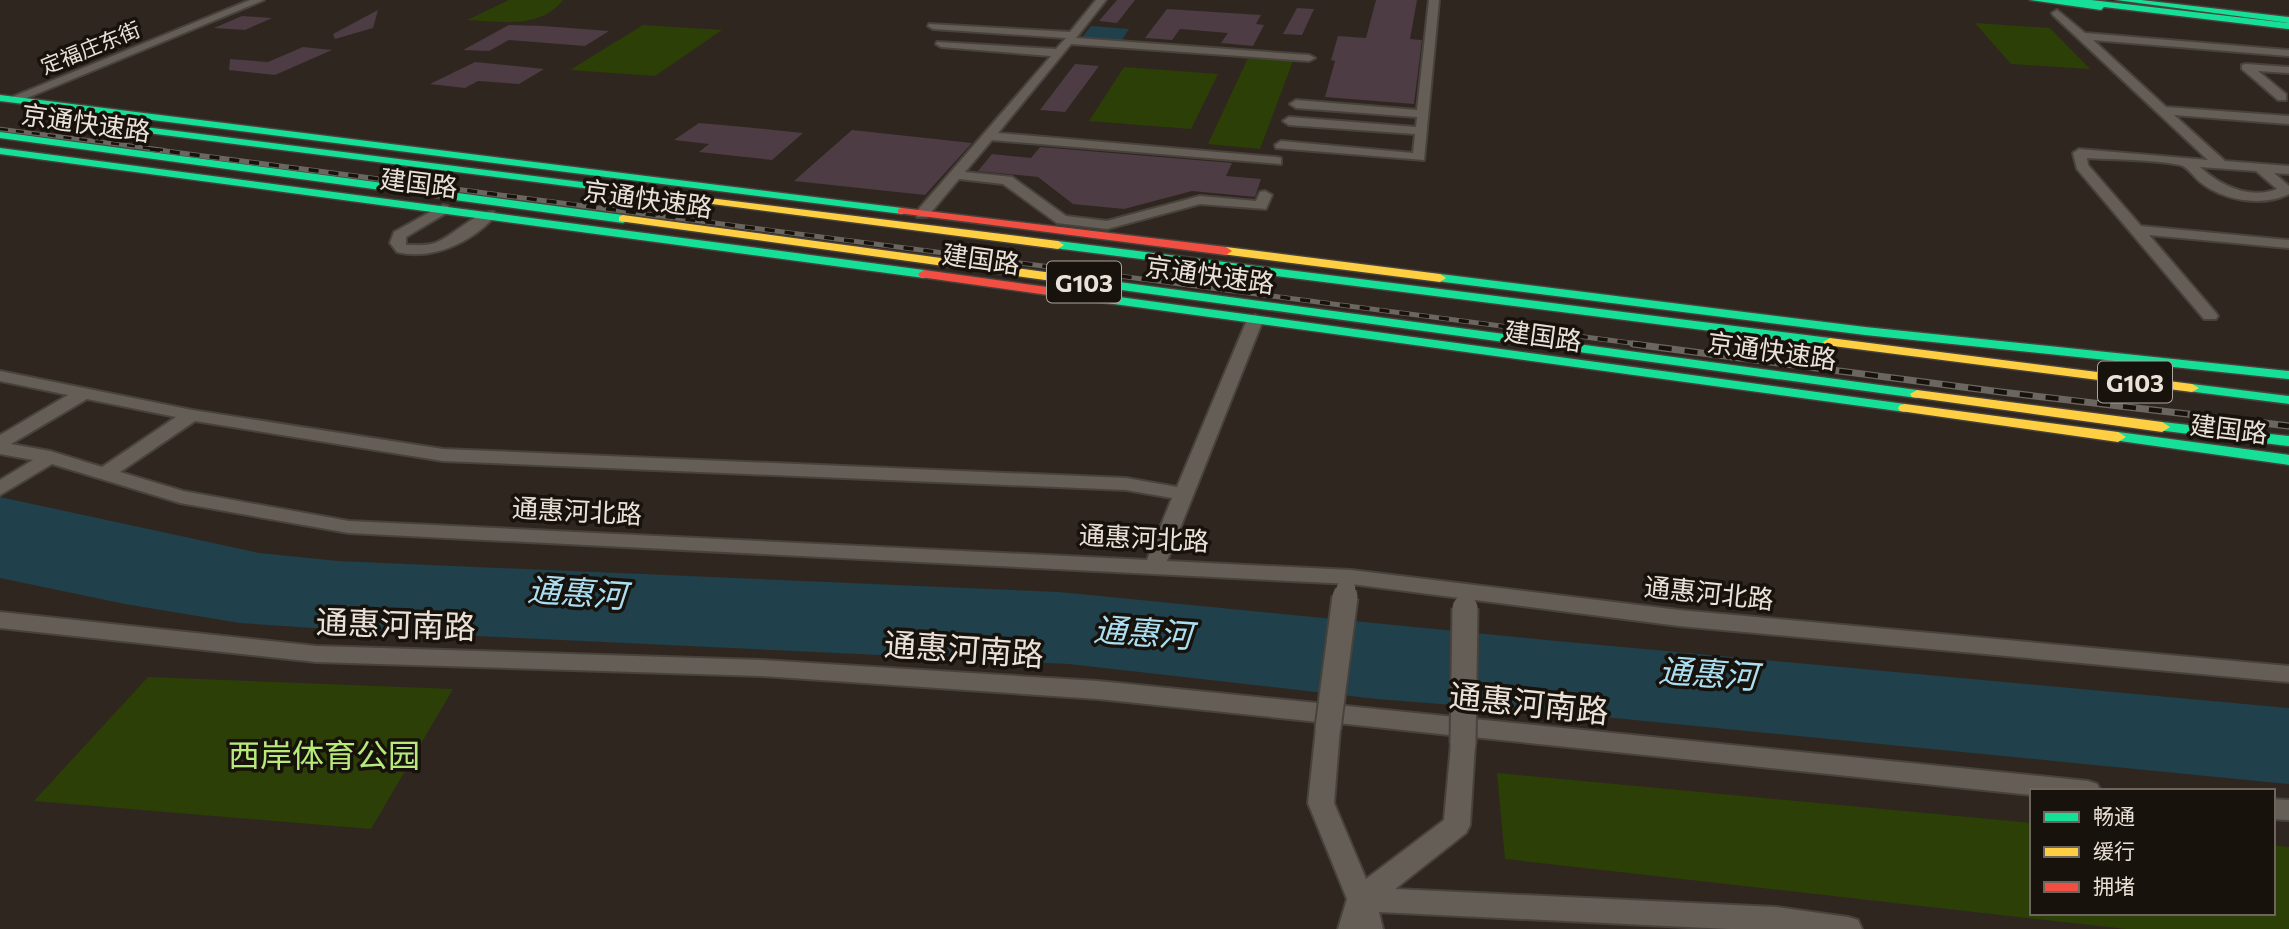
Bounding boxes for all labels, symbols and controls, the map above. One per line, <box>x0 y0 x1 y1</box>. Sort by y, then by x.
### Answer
street label: 定福庄东街 <box>37 16 143 78</box>
street label: 京通快速路 <box>19 98 153 146</box>
street label: 建国路 <box>378 162 460 202</box>
street label: 京通快速路 <box>581 174 715 222</box>
street label: 建国路 <box>940 237 1022 279</box>
street label: 京通快速路 <box>1143 250 1277 298</box>
road number: G103 <box>1047 262 1121 302</box>
street label: 建国路 <box>1502 314 1584 356</box>
street label: 京通快速路 <box>1705 326 1839 374</box>
road number: G103 <box>2098 362 2172 402</box>
street label: 建国路 <box>2188 408 2270 448</box>
street label: 通惠河北路 <box>511 491 643 529</box>
street label: 通惠河北路 <box>1078 518 1210 556</box>
water label: 通惠河 <box>526 567 634 615</box>
street label: 通惠河北路 <box>1643 570 1775 614</box>
street label: 通惠河南路 <box>315 600 477 646</box>
water label: 通惠河 <box>1092 607 1200 655</box>
street label: 通惠河南路 <box>883 622 1045 674</box>
water label: 通惠河 <box>1657 648 1765 696</box>
street label: 通惠河南路 <box>1447 674 1611 730</box>
park label: 西岸体育公园 <box>228 734 420 774</box>
legend <box>2030 789 2275 915</box>
text: 畅通 <box>2093 803 2135 828</box>
text: 缓行 <box>2093 838 2135 863</box>
text: 拥堵 <box>2093 873 2135 898</box>

